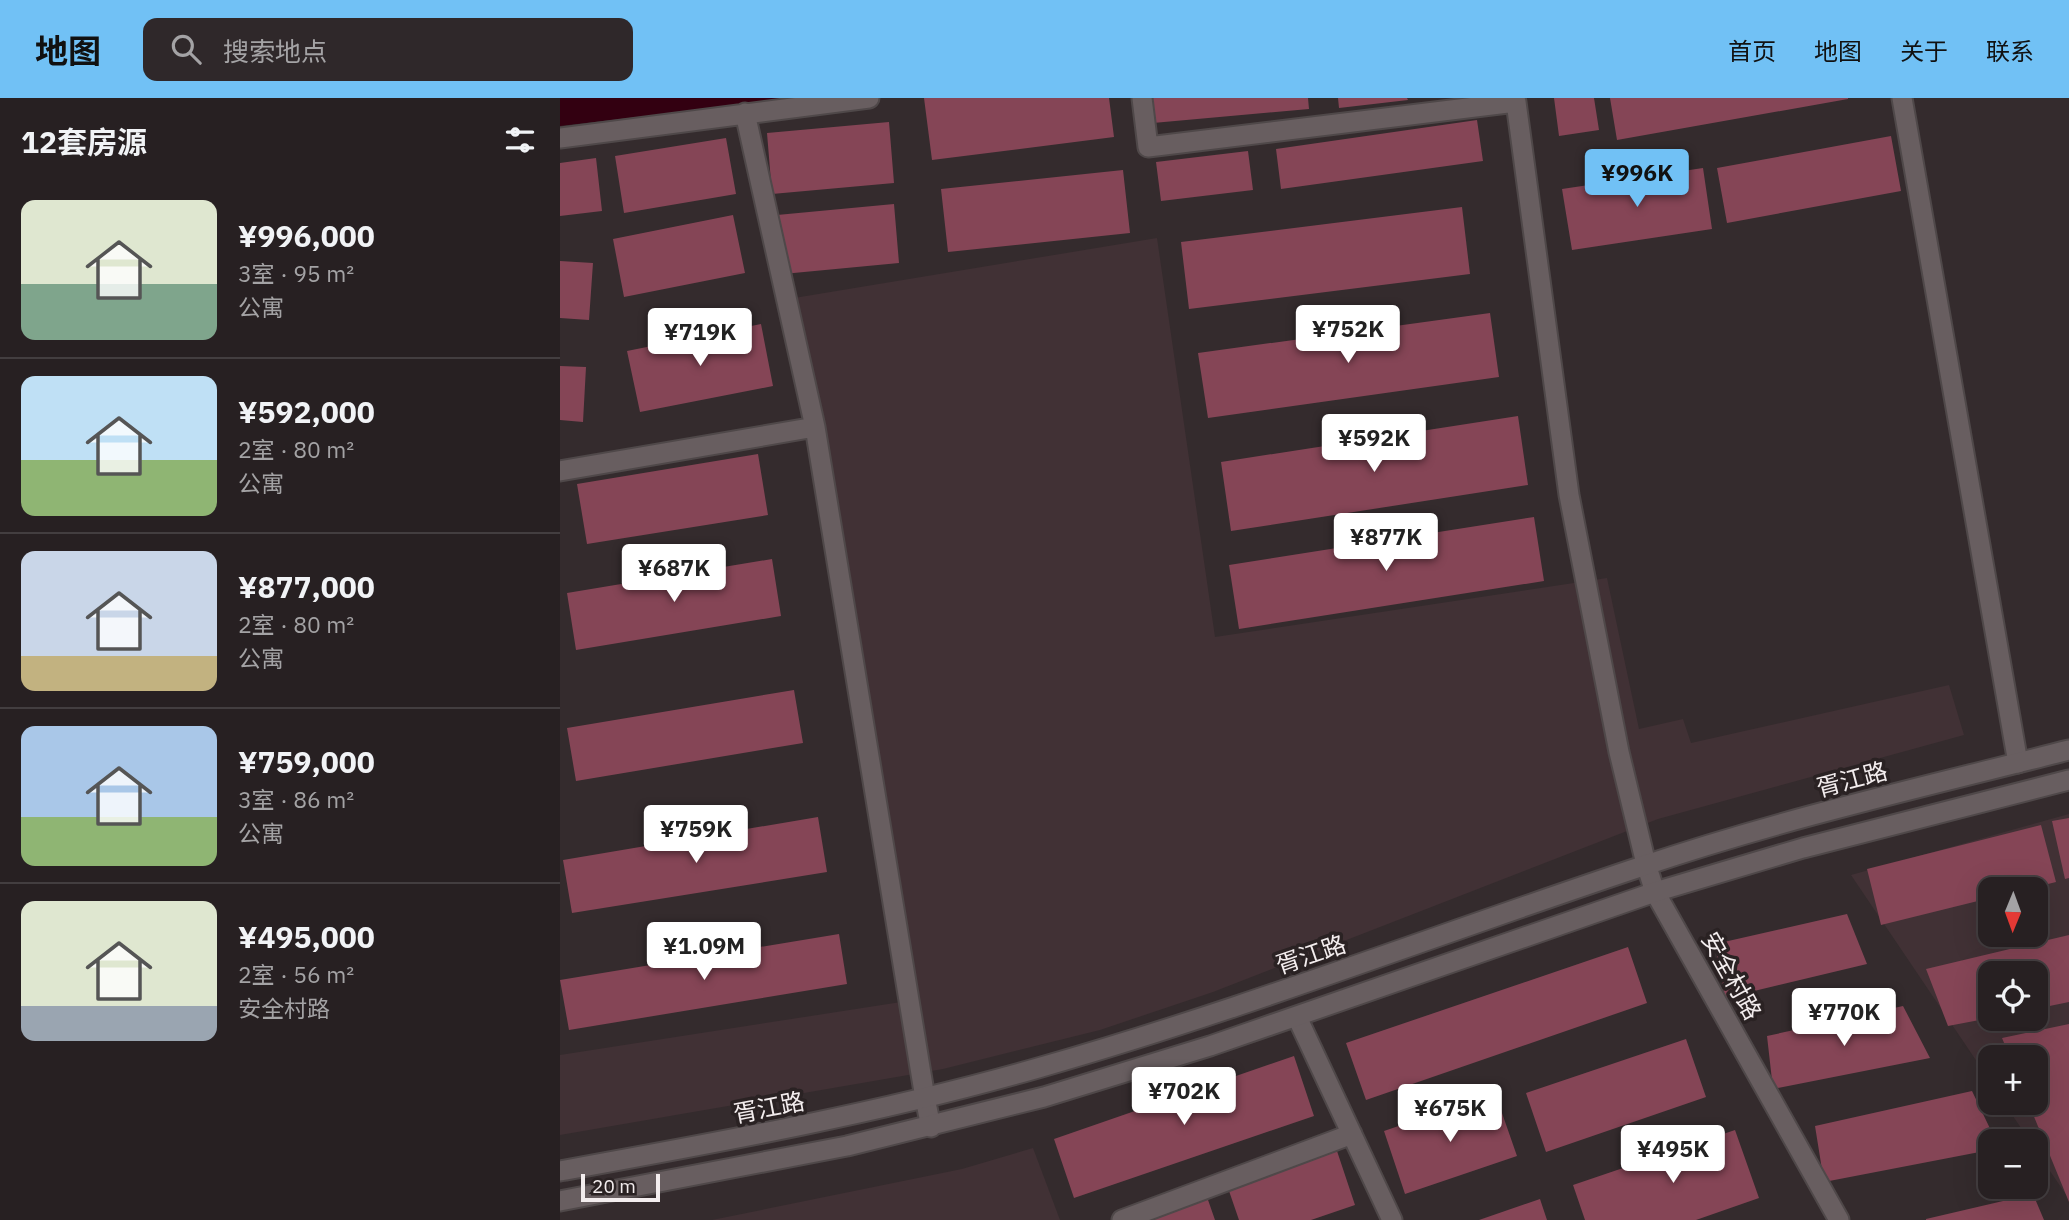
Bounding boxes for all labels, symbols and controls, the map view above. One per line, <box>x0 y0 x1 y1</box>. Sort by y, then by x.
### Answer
search box <box>143 18 633 81</box>
text: 地图 <box>35 29 101 72</box>
icon: search <box>167 30 205 68</box>
text: 搜索地点 <box>223 34 327 68</box>
text: 首页 <box>1728 35 1776 67</box>
text: 地图 <box>1814 35 1862 67</box>
text: 关于 <box>1900 35 1948 67</box>
text: 联系 <box>1986 35 2034 67</box>
icon: filters <box>501 121 539 159</box>
text: 12套房源 <box>21 122 147 161</box>
pin: ¥996K <box>1588 150 1686 209</box>
text: ¥996K <box>1601 157 1673 187</box>
text: ¥996,000 <box>238 216 375 255</box>
icon: home <box>77 228 161 312</box>
text: 3室 · 95 m² <box>238 258 354 288</box>
text: 公寓 <box>238 292 284 322</box>
pin: ¥752K <box>1299 306 1397 365</box>
pin: ¥719K <box>651 308 749 368</box>
text: ¥752K <box>1312 313 1384 343</box>
text: ¥719K <box>664 316 736 346</box>
text: ¥592,000 <box>238 392 375 431</box>
icon: home <box>77 404 161 488</box>
pin: ¥592K <box>1325 414 1423 474</box>
text: ¥592K <box>1338 422 1410 452</box>
text: 2室 · 80 m² <box>238 434 354 464</box>
text: 公寓 <box>238 468 284 498</box>
pin: ¥877K <box>1337 514 1435 573</box>
text: ¥877K <box>1350 521 1422 551</box>
pin: ¥687K <box>625 545 723 604</box>
text: ¥687K <box>638 552 710 582</box>
text: ¥877,000 <box>238 567 375 606</box>
icon: home <box>77 579 161 663</box>
text: 2室 · 80 m² <box>238 609 354 639</box>
text: 公寓 <box>238 643 284 673</box>
text: ¥759,000 <box>238 742 375 781</box>
icon: home <box>77 754 161 838</box>
street label: 胥江路 <box>1813 754 1891 804</box>
text: 3室 · 86 m² <box>238 784 354 814</box>
pin: ¥759K <box>647 806 745 865</box>
text: ¥759K <box>660 813 732 843</box>
text: 公寓 <box>238 818 284 848</box>
north arrow <box>1978 877 2048 947</box>
map controls <box>1978 877 2048 1199</box>
text: ¥495,000 <box>238 917 375 956</box>
pin: ¥1.09M <box>647 922 761 982</box>
street label: 安全村路 <box>1695 926 1769 1025</box>
street label: 胥江路 <box>1271 927 1350 981</box>
icon: home <box>77 929 161 1013</box>
text: ¥1.09M <box>663 930 745 960</box>
text: 2室 · 56 m² <box>238 959 354 989</box>
button: locate <box>1978 961 2048 1031</box>
pin: ¥770K <box>1795 988 1893 1048</box>
text: 安全村路 <box>238 993 330 1023</box>
text: ¥770K <box>1808 996 1880 1026</box>
button: + <box>1978 1045 2048 1115</box>
pin: ¥702K <box>1135 1068 1233 1127</box>
text: ¥702K <box>1148 1075 1220 1105</box>
street label: 胥江路 <box>730 1084 807 1130</box>
pin: ¥675K <box>1401 1084 1499 1144</box>
text: ¥675K <box>1414 1092 1486 1122</box>
pin: ¥495K <box>1624 1126 1722 1185</box>
button: − <box>1978 1129 2048 1199</box>
text: ¥495K <box>1637 1133 1709 1163</box>
scale bar <box>581 1171 660 1203</box>
text: 20 m <box>592 1174 636 1198</box>

